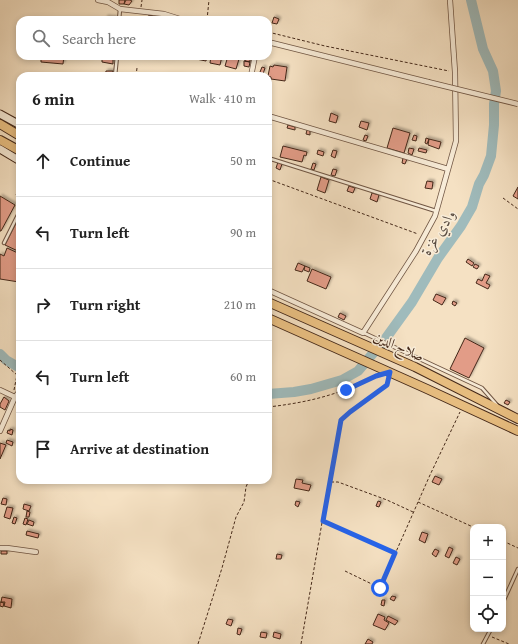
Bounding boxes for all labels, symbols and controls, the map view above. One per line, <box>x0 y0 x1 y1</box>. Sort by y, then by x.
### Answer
search box <box>16 16 272 60</box>
icon: search <box>30 27 52 49</box>
text: Search here <box>62 28 136 49</box>
text: 6 min <box>32 86 74 111</box>
text: Walk · 410 m <box>189 89 256 108</box>
icon: ahead <box>32 150 54 172</box>
text: Continue <box>70 150 131 171</box>
text: 50 m <box>230 151 256 170</box>
water label: وادي غزة <box>415 205 462 261</box>
icon: left <box>32 222 54 244</box>
text: Turn left <box>70 222 129 243</box>
text: 90 m <box>230 223 256 242</box>
icon: right <box>32 294 54 316</box>
text: Turn right <box>70 294 141 315</box>
text: 210 m <box>224 295 256 314</box>
street label: صلاح الدين <box>369 326 428 369</box>
icon: left <box>32 366 54 388</box>
text: Turn left <box>70 366 129 387</box>
text: 60 m <box>230 367 256 386</box>
route end <box>337 381 355 399</box>
icon: arrive <box>32 438 54 460</box>
text: Arrive at destination <box>70 438 209 459</box>
map controls <box>470 524 506 632</box>
button: + <box>470 524 506 560</box>
button: − <box>470 560 506 596</box>
route start <box>371 579 389 597</box>
button: locate <box>470 596 506 632</box>

